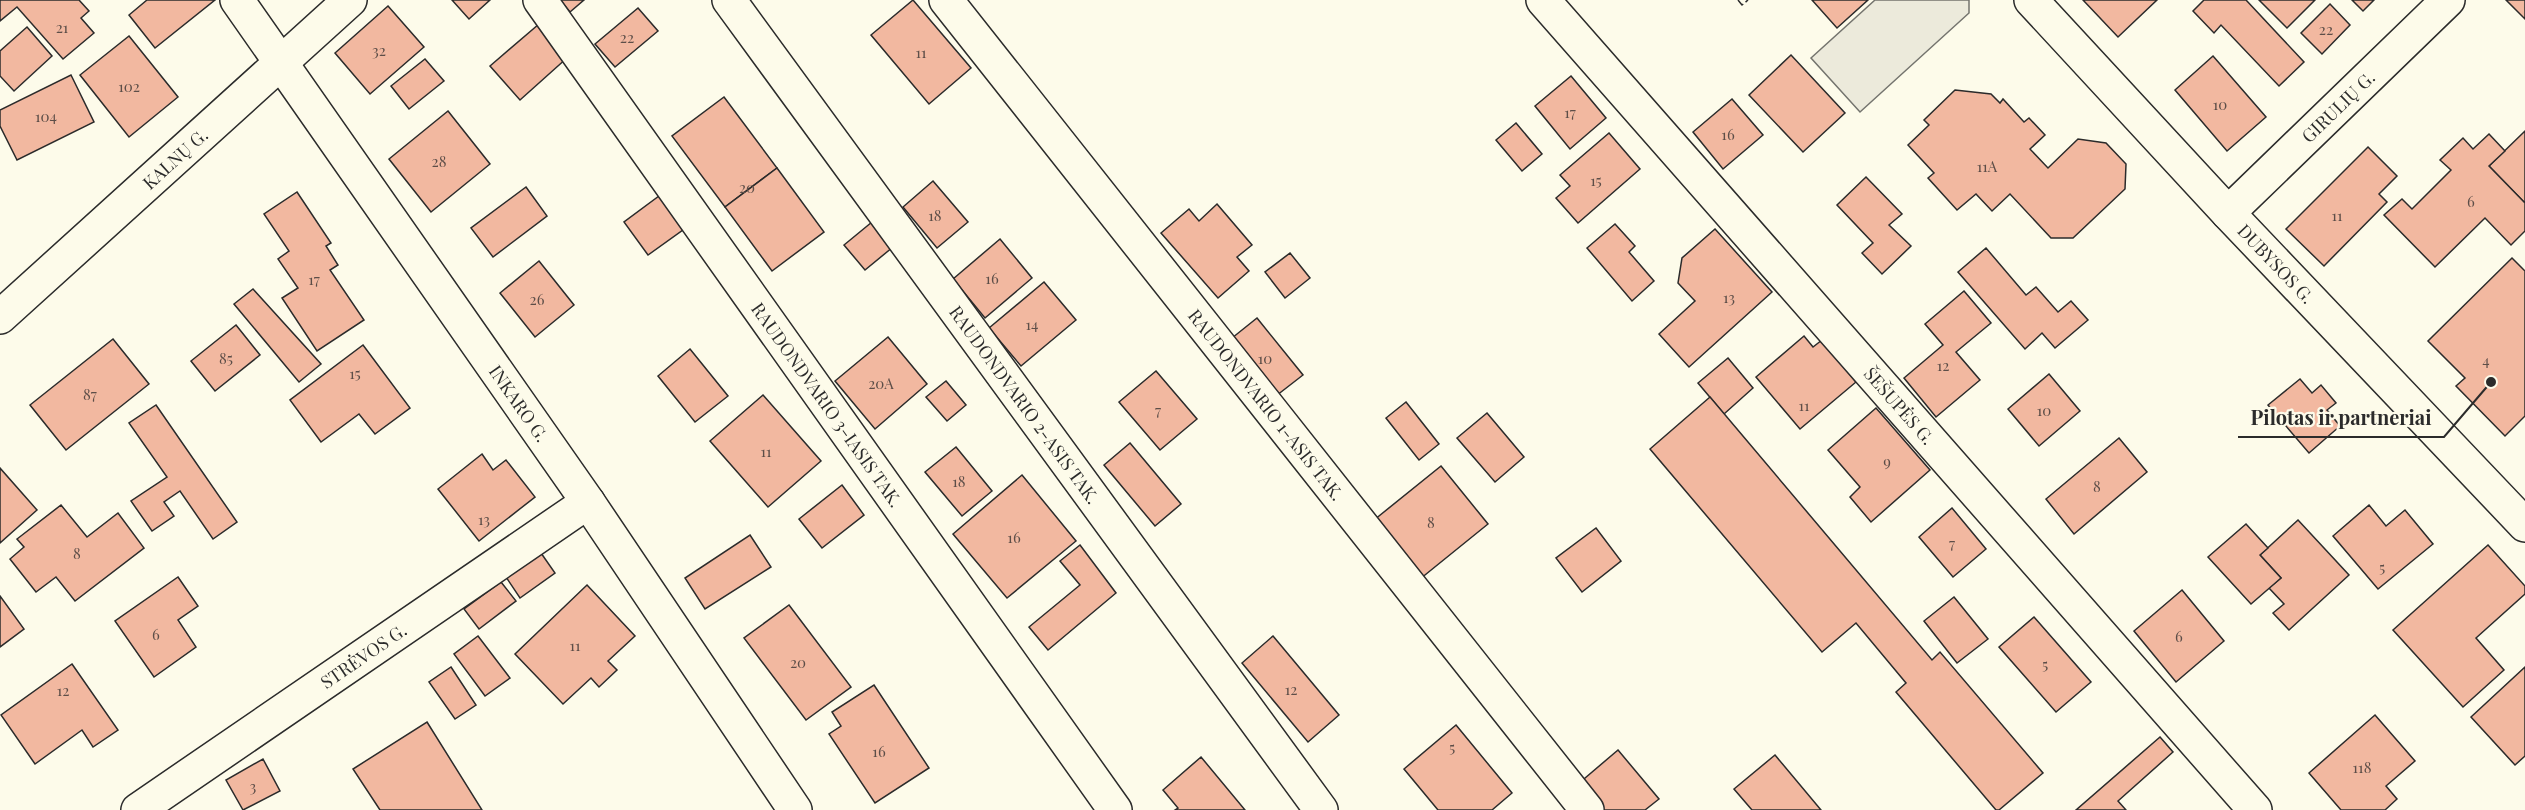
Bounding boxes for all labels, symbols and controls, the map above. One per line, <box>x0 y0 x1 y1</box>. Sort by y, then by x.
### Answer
house number: 21 <box>56 17 69 37</box>
house number: 22 <box>2319 19 2333 39</box>
house number: 22 <box>620 27 634 47</box>
house number: 32 <box>372 40 386 60</box>
house number: 11 <box>915 42 927 62</box>
street label: GIRULIŲ G. <box>2296 66 2380 148</box>
house number: 102 <box>118 76 140 96</box>
house number: 10 <box>2213 94 2227 114</box>
house number: 17 <box>1564 102 1576 122</box>
house number: 104 <box>35 106 57 126</box>
street label: KALNŲ G. <box>137 123 213 194</box>
house number: 16 <box>1721 124 1735 144</box>
house number: 28 <box>432 151 447 171</box>
house number: 11A <box>1977 156 1998 176</box>
house number: 15 <box>1590 170 1602 190</box>
house number: 20 <box>739 177 755 197</box>
house number: 6 <box>2467 191 2475 211</box>
house number: 18 <box>928 205 942 225</box>
house number: 11 <box>2331 205 2343 225</box>
street label: DUBYSOS G. <box>2233 219 2320 309</box>
house number: 16 <box>985 268 999 288</box>
house number: 17 <box>308 269 320 289</box>
house number: 13 <box>1723 287 1735 307</box>
house number: 26 <box>530 289 545 309</box>
street label: RAUDONDVARIO 3-IASIS TAK. <box>746 297 908 511</box>
street label: RAUDONDVARIO 2-ASIS TAK. <box>944 301 1105 508</box>
street label: RAUDONDVARIO 1-ASIS TAK. <box>1183 304 1349 505</box>
house number: 14 <box>1026 314 1038 334</box>
house number: 85 <box>219 348 233 368</box>
house number: 10 <box>1258 348 1272 368</box>
house number: 4 <box>2482 350 2490 370</box>
house number: 12 <box>1937 355 1949 375</box>
street label: INKARO G. <box>484 360 554 446</box>
street label: ŠEŠUPĖS G. <box>1859 362 1940 449</box>
house number: 15 <box>349 363 361 383</box>
house number: 20A <box>868 373 894 393</box>
house number: 87 <box>83 384 97 404</box>
house number: 11 <box>1798 395 1810 415</box>
callout: Pilotas ir partneriai <box>2238 399 2444 437</box>
house number: 7 <box>1155 400 1161 420</box>
house number: 10 <box>2037 400 2051 420</box>
text: Pilotas ir partneriai <box>2251 403 2431 430</box>
house number: 11 <box>760 441 772 461</box>
house number: 9 <box>1883 451 1891 471</box>
house number: 18 <box>952 471 966 491</box>
house number: 8 <box>2093 476 2101 496</box>
house number: 13 <box>478 509 490 529</box>
house number: 8 <box>1427 512 1435 532</box>
house number: 16 <box>1007 527 1021 547</box>
house number: 7 <box>1949 533 1955 553</box>
house number: 8 <box>73 543 81 563</box>
house number: 5 <box>2379 557 2385 577</box>
street label: STRĖVOS G. <box>316 618 411 694</box>
house number: 6 <box>152 624 160 644</box>
house number: 6 <box>2175 626 2183 646</box>
house number: 11 <box>569 635 581 655</box>
house number: 20 <box>790 652 806 672</box>
house number: 5 <box>2042 654 2048 674</box>
house number: 12 <box>1285 679 1297 699</box>
house number: 12 <box>57 680 69 700</box>
house number: 5 <box>1449 737 1455 757</box>
house number: 16 <box>872 741 886 761</box>
house number: 118 <box>2353 757 2372 777</box>
house number: 3 <box>250 776 257 796</box>

